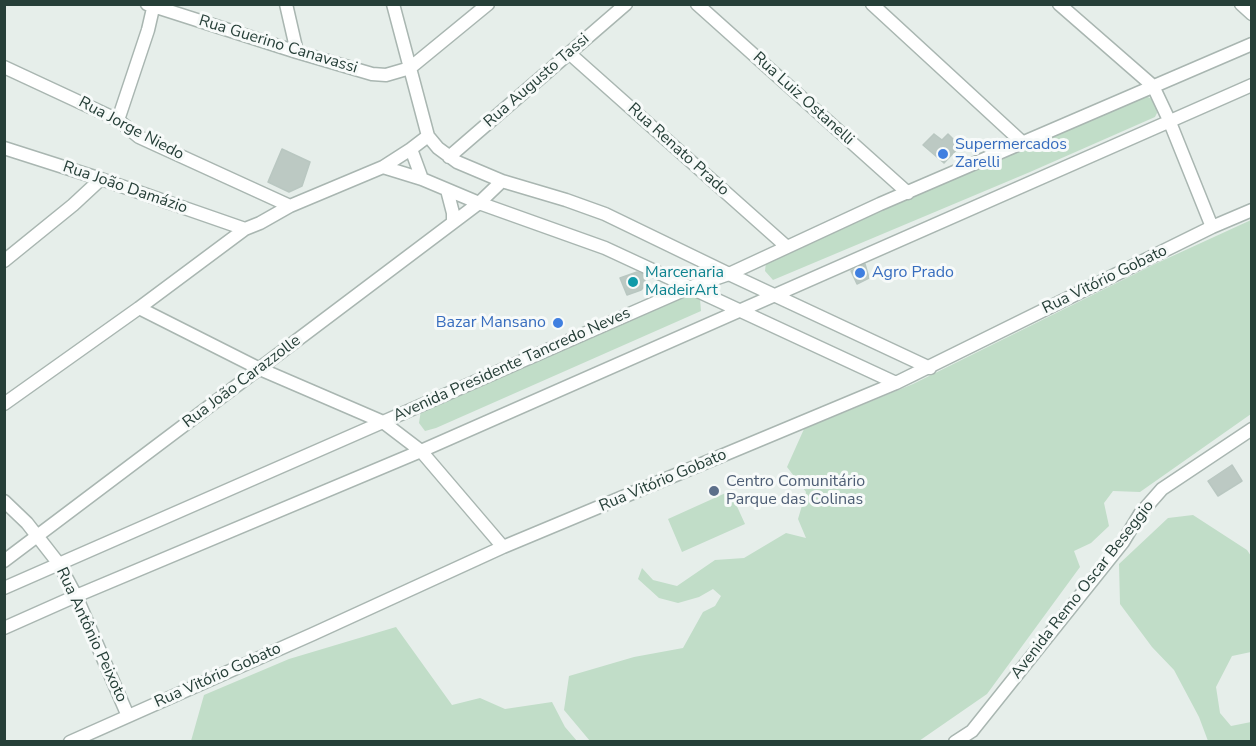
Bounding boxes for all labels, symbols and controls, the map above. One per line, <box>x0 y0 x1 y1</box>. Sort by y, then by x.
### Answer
street label: Rua Guerino Canavassi <box>196 12 360 78</box>
street label: Rua Augusto Tassi <box>480 30 594 132</box>
street label: Rua Luiz Ostanelli <box>748 48 858 150</box>
street label: Rua Jorge Niedo <box>75 93 187 165</box>
street label: Rua Renato Prado <box>623 99 733 201</box>
place label: Supermercados Zarelli <box>955 135 1067 173</box>
marker: Supermercados Zarelli <box>936 147 950 161</box>
street label: Rua João Damázio <box>60 158 190 218</box>
street label: Rua Vitório Gobato <box>1039 241 1171 319</box>
place label: Marcenaria MadeirArt <box>645 263 724 301</box>
place label: Agro Prado <box>872 263 954 283</box>
marker: Agro Prado <box>853 266 867 280</box>
marker: Marcenaria MadeirArt <box>626 275 640 289</box>
street label: Avenida Presidente Tancredo Neves <box>390 304 634 426</box>
place label: Bazar Mansano <box>436 313 546 333</box>
marker: Bazar Mansano <box>551 316 565 330</box>
street label: Rua João Carazzolle <box>179 331 305 433</box>
street label: Rua Vitório Gobato <box>596 445 730 517</box>
place label: Centro Comunitário Parque das Colinas <box>726 472 865 510</box>
marker: Centro Comunitário Parque das Colinas <box>707 484 721 498</box>
street label: Avenida Remo Oscar Beseggio <box>1007 497 1159 683</box>
street label: Rua Antônio Peixoto <box>51 564 131 706</box>
street label: Rua Vitório Gobato <box>152 639 284 713</box>

